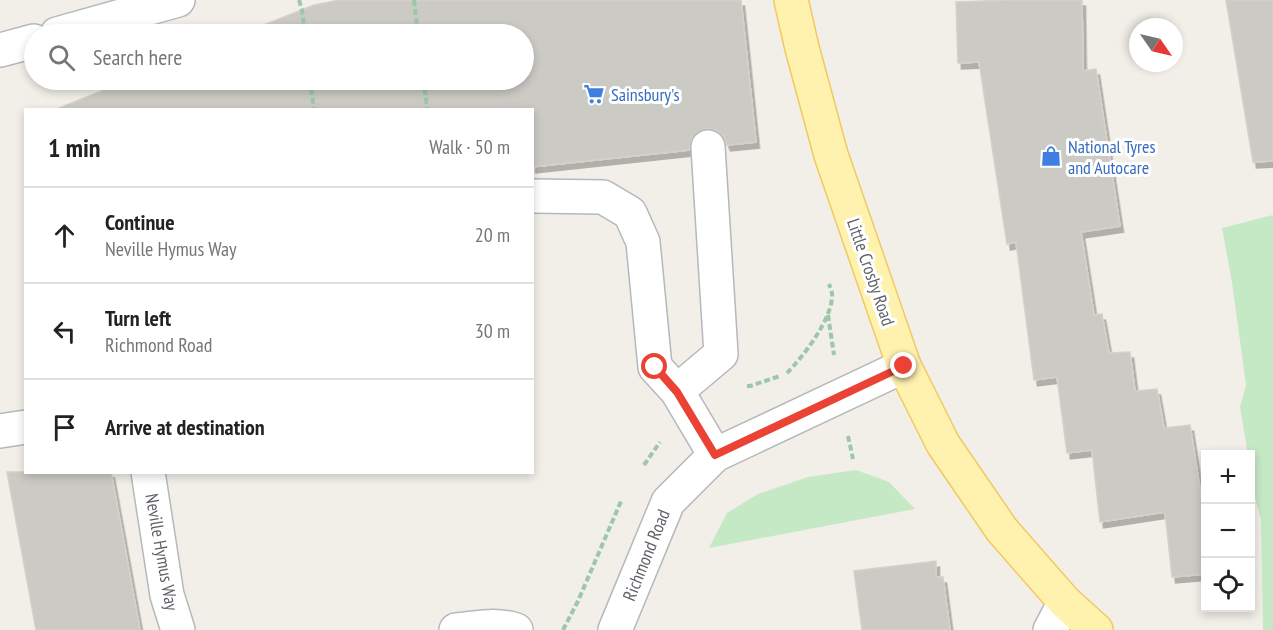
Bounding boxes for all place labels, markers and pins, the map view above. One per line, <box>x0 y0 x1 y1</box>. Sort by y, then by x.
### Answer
supermarket icon: Sainsbury's <box>582 82 606 106</box>
place label: Sainsbury's <box>611 83 680 106</box>
place label: National Tyres and Autocare <box>1068 135 1156 179</box>
shop icon: National Tyres and Autocare <box>1039 144 1063 168</box>

